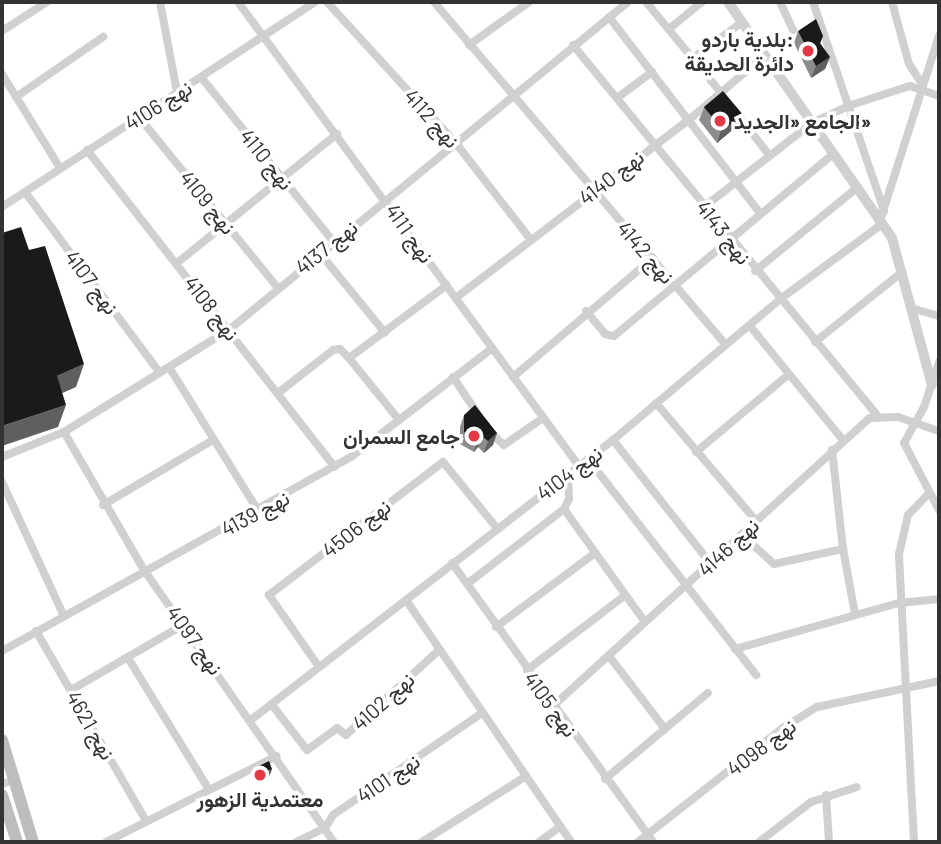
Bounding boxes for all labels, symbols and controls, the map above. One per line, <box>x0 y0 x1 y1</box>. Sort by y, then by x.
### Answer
place label: بلدية باردو: دائرة الحديقة <box>685 26 794 76</box>
marker: بلدية باردو: دائرة الحديقة <box>800 43 816 59</box>
street label: نهج 4106 <box>120 75 196 135</box>
street label: نهج 4112 <box>399 83 465 153</box>
place label: الجامع «الجديد» <box>734 108 871 134</box>
marker: الجامع «الجديد» <box>712 113 728 129</box>
street label: نهج 4110 <box>235 123 299 195</box>
street label: نهج 4140 <box>573 144 649 210</box>
street label: نهج 4109 <box>175 165 241 239</box>
street label: نهج 4143 <box>691 195 757 269</box>
street label: نهج 4111 <box>380 198 440 268</box>
street label: نهج 4137 <box>290 214 362 280</box>
street label: نهج 4142 <box>612 215 680 289</box>
street label: نهج 4107 <box>60 245 124 319</box>
street label: نهج 4108 <box>179 271 245 345</box>
place label: جامع السمران <box>343 423 460 449</box>
marker: جامع السمران <box>466 428 482 444</box>
street label: نهج 4104 <box>531 440 607 506</box>
street label: نهج 4139 <box>216 485 294 541</box>
street label: نهج 4506 <box>317 493 395 563</box>
street label: نهج 4146 <box>692 512 764 582</box>
street label: نهج 4097 <box>161 600 229 680</box>
street label: نهج 4102 <box>347 666 419 736</box>
street label: نهج 4105 <box>519 666 583 742</box>
street label: نهج 4621 <box>61 686 121 764</box>
street label: نهج 4098 <box>721 713 801 781</box>
street label: نهج 4101 <box>352 748 424 808</box>
marker: معتمدية الزهور <box>252 767 268 783</box>
place label: معتمدية الزهور <box>197 786 323 812</box>

